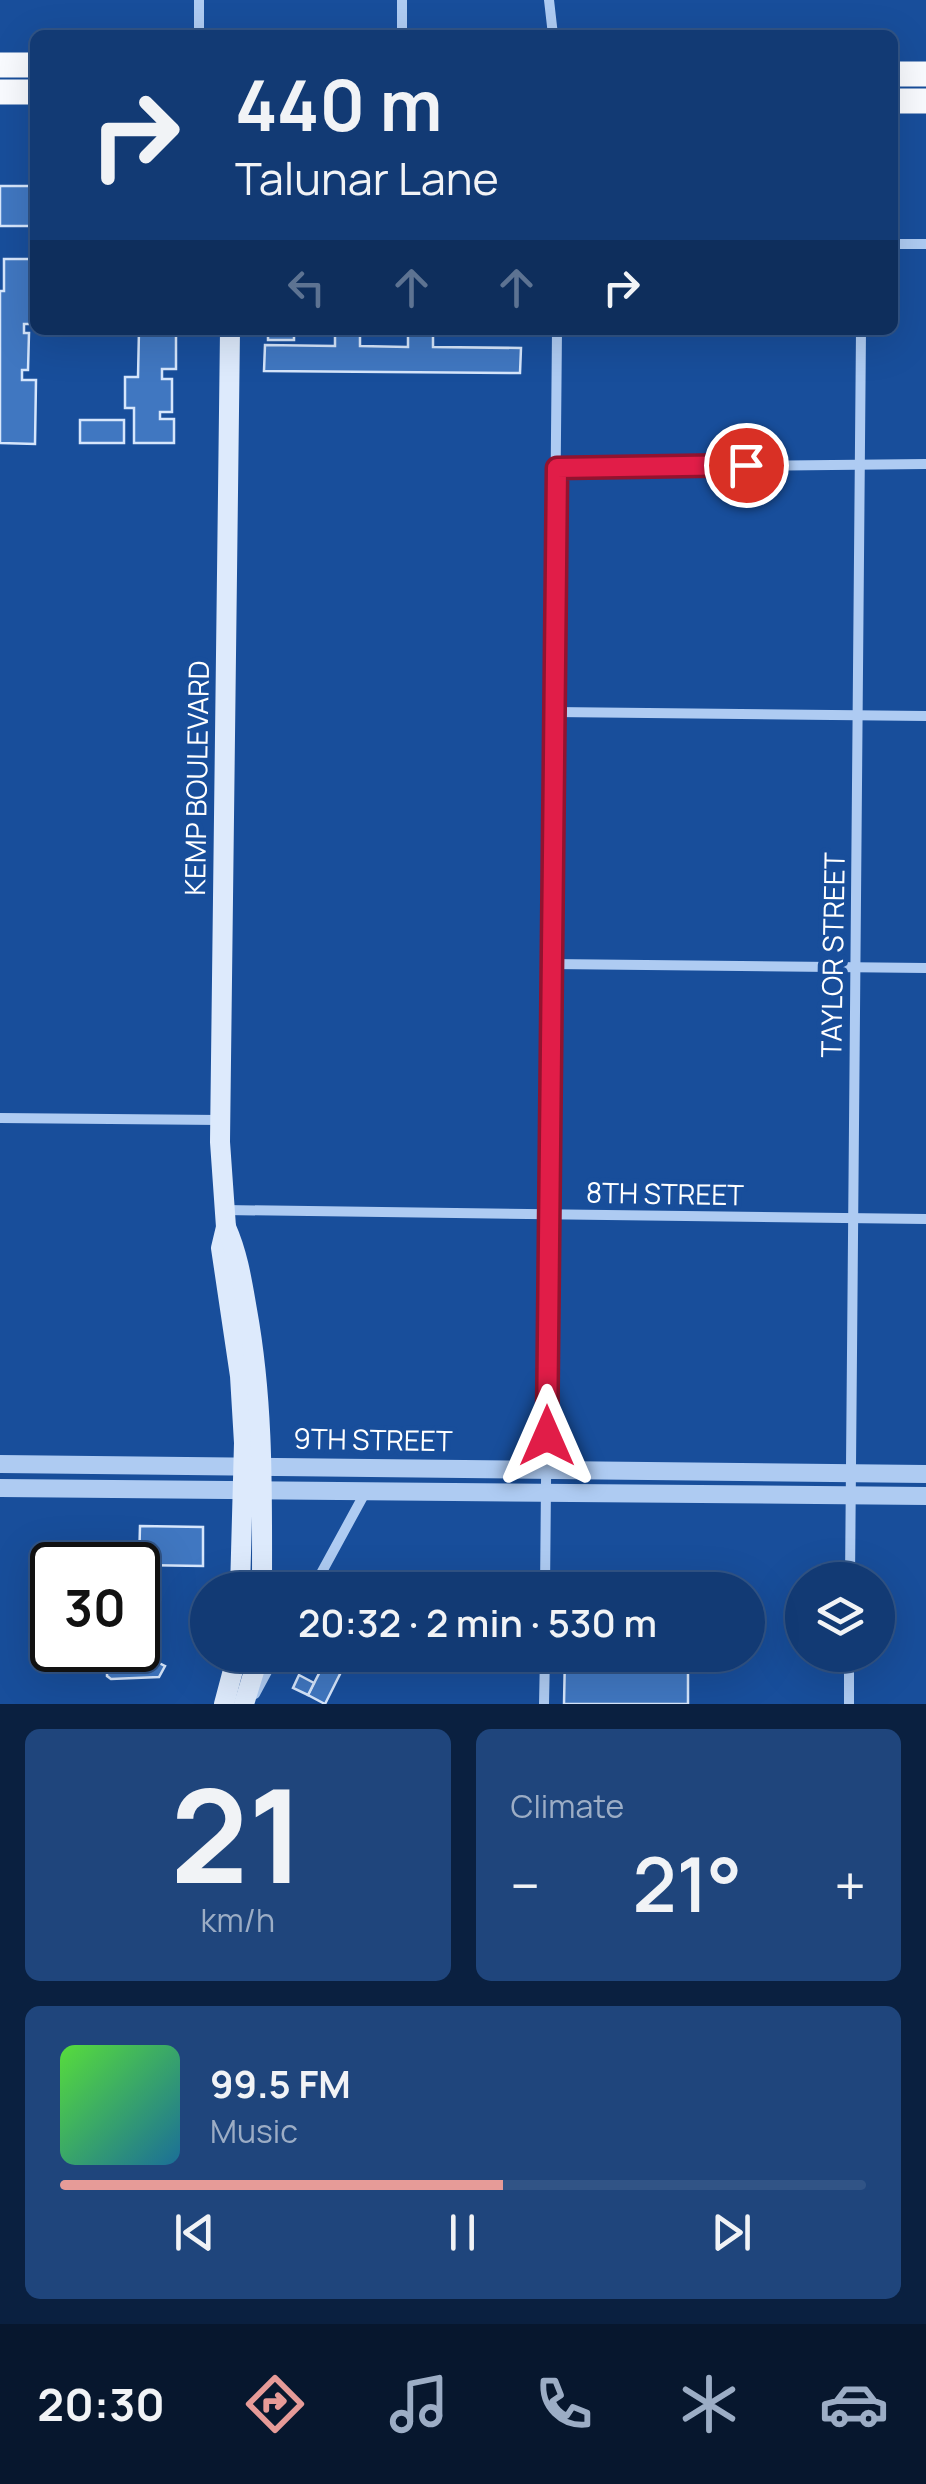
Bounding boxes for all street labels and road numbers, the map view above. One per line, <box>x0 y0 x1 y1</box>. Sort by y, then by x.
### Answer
street label: KEMP BOULEVARD <box>175 660 217 896</box>
street label: TAYLOR STREET <box>811 852 853 1058</box>
street label: 8TH STREET <box>586 1173 745 1213</box>
street label: 9TH STREET <box>293 1419 453 1459</box>

